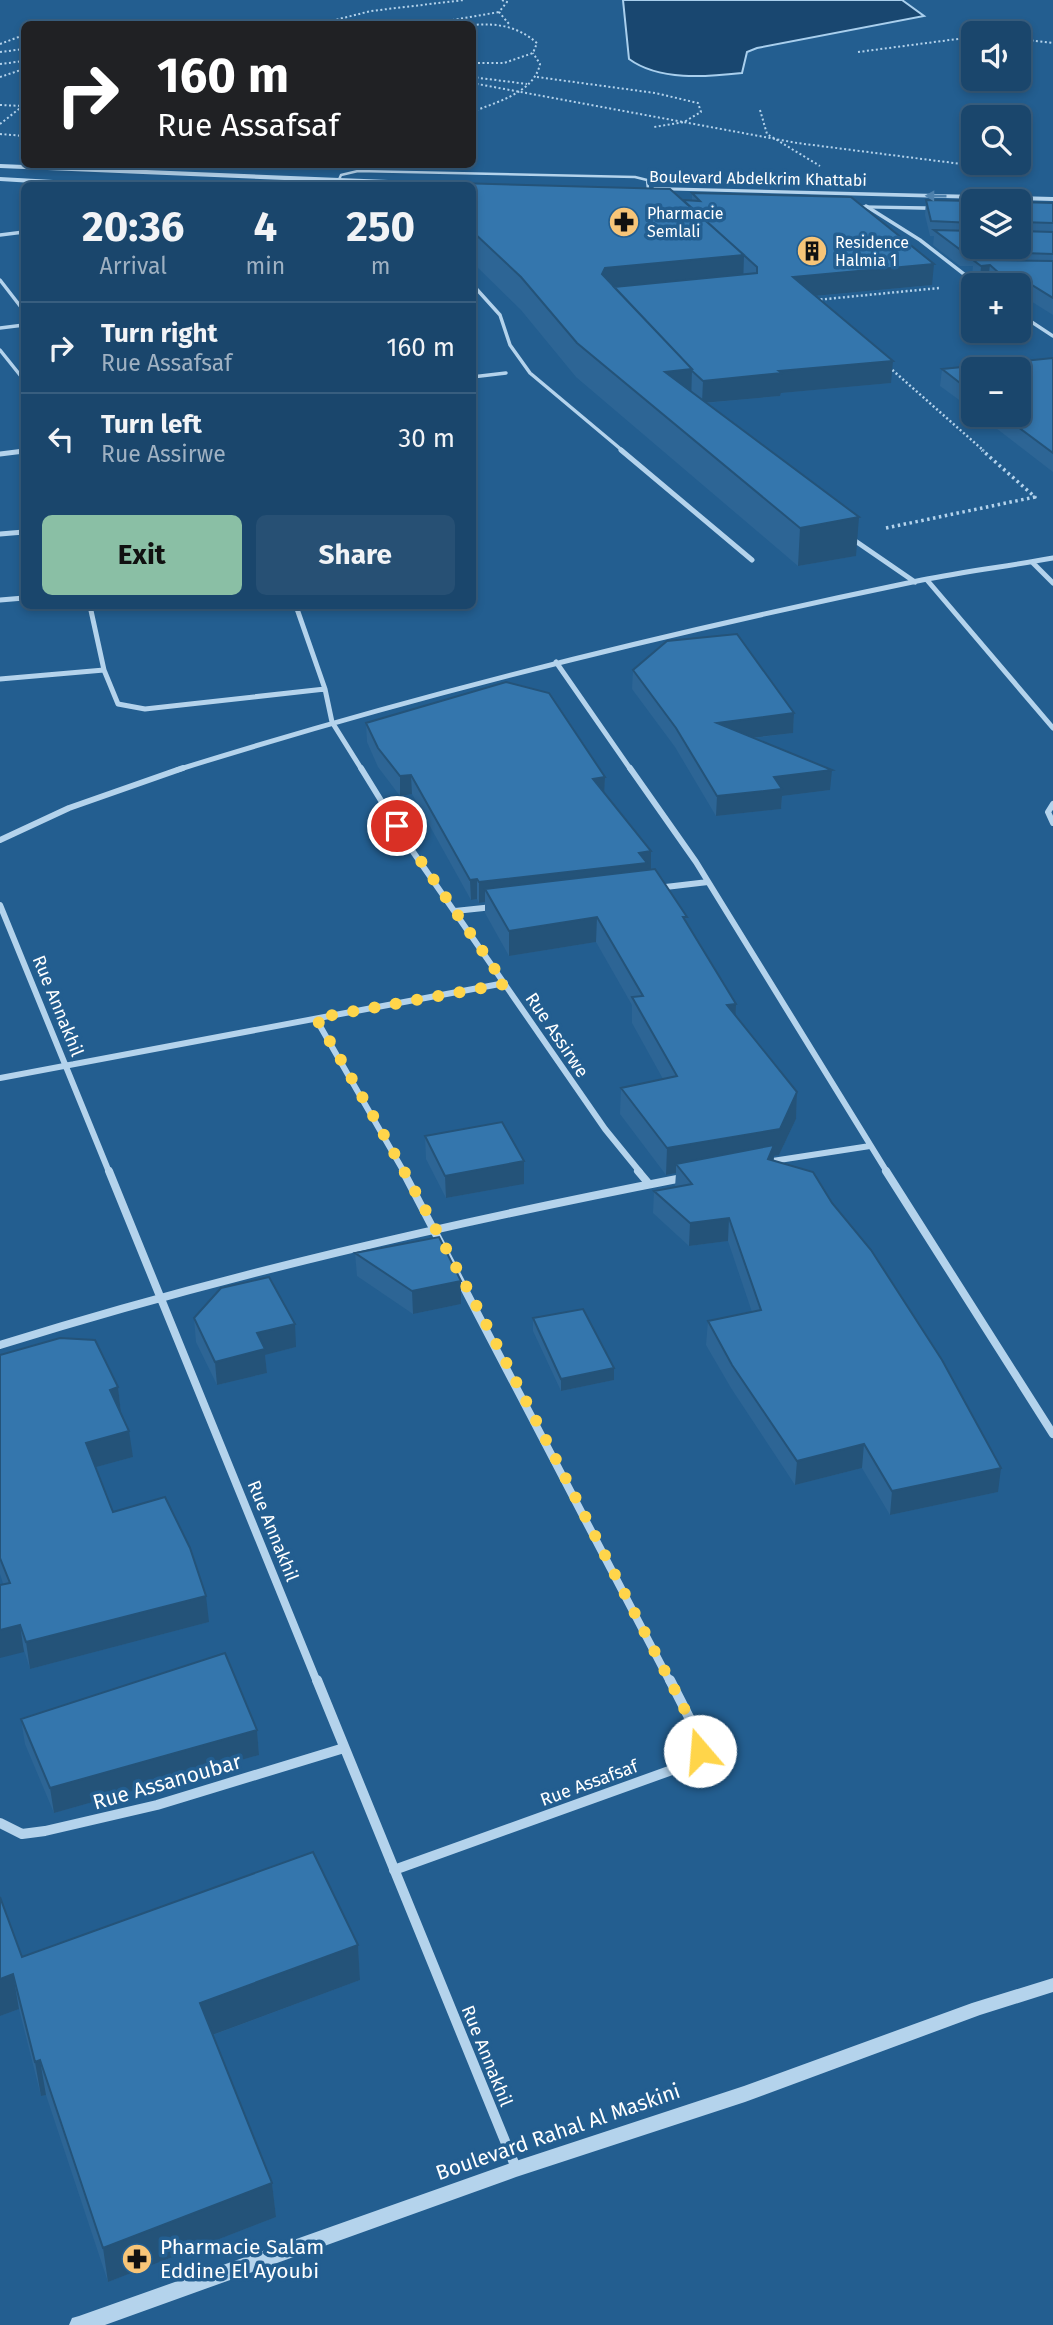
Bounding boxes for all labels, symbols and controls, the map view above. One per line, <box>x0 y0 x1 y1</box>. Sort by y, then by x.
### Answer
map controls <box>961 21 1031 427</box>
button: sound <box>961 21 1031 91</box>
text: 160 m <box>157 46 289 105</box>
icon: right <box>42 49 133 140</box>
button: search <box>961 105 1031 175</box>
text: Rue Assafsaf <box>157 106 339 144</box>
street label: Boulevard Abdelkrim Khattabi <box>649 167 867 190</box>
button: layers <box>961 189 1031 259</box>
one-way arrow <box>925 190 947 202</box>
text: 20:36 <box>82 202 185 252</box>
text: 4 <box>254 202 277 252</box>
text: 250 <box>346 202 415 252</box>
place label: Pharmacie Semlali <box>647 204 724 241</box>
pharmacy icon: Pharmacie Semlali <box>607 205 641 239</box>
place label: Residence Halmia 1 <box>835 233 909 270</box>
building icon: Residence Halmia 1 <box>795 234 829 268</box>
text: Arrival <box>100 252 167 280</box>
text: min <box>246 252 285 280</box>
text: m <box>371 252 390 280</box>
button: + <box>961 273 1031 343</box>
text: Turn right <box>101 318 218 349</box>
icon: right <box>42 329 80 367</box>
text: 160 m <box>386 332 455 363</box>
text: Rue Assafsaf <box>101 349 232 377</box>
button: − <box>961 357 1031 427</box>
text: Turn left <box>101 409 202 440</box>
icon: left <box>42 420 80 458</box>
text: 30 m <box>398 423 455 454</box>
text: Rue Assirwe <box>101 440 226 468</box>
button: Exit <box>42 515 242 595</box>
button: Share <box>256 515 455 595</box>
pin <box>367 796 427 856</box>
icon: arrive <box>378 807 416 845</box>
street label: Rue Annakhil <box>28 952 88 1060</box>
street label: Rue Assirwe <box>521 988 593 1082</box>
street label: Rue Annakhil <box>243 1477 303 1585</box>
position arrow <box>663 1714 737 1788</box>
street label: Rue Assanoubar <box>90 1748 244 1816</box>
street label: Rue Assafsaf <box>537 1754 643 1811</box>
street label: Rue Annakhil <box>457 2002 517 2110</box>
street label: Boulevard Rahal Al Maskini <box>432 2078 684 2186</box>
place label: Pharmacie Salam Eddine El Ayoubi <box>160 2234 324 2284</box>
pharmacy icon: Pharmacie Salam Eddine El Ayoubi <box>120 2242 154 2276</box>

